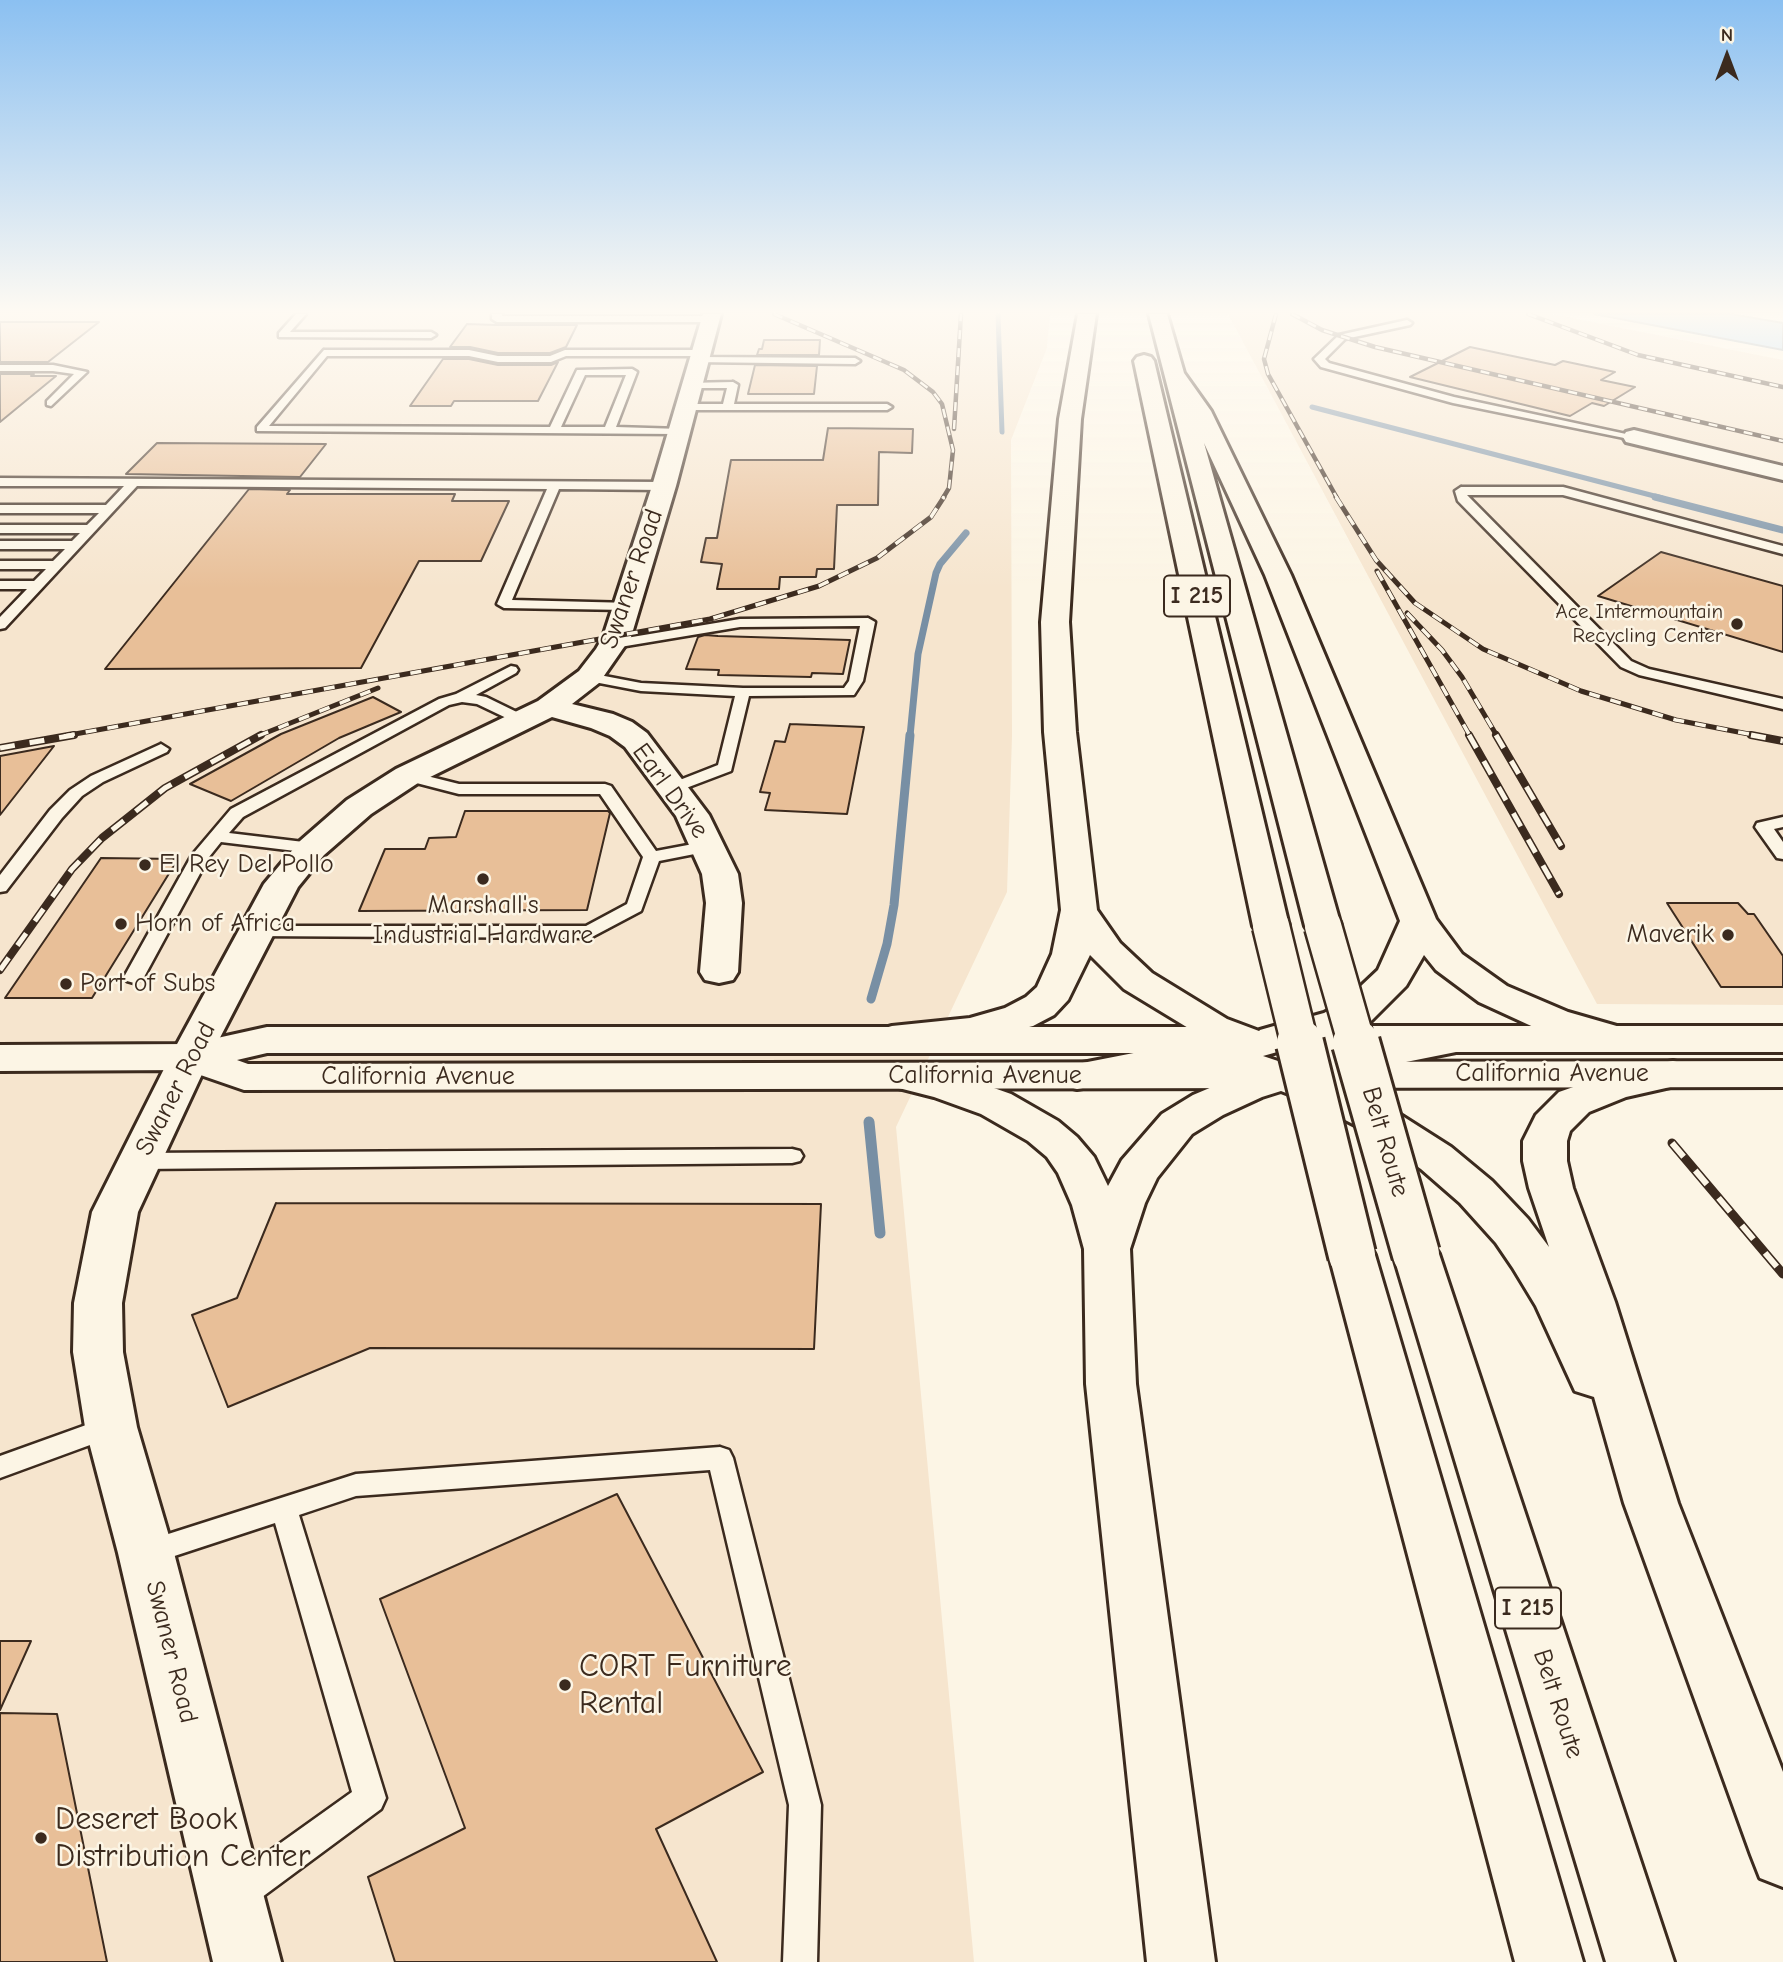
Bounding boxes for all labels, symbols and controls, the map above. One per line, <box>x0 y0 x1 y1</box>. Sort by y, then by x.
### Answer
north arrow <box>1692 21 1762 91</box>
text: N <box>1721 24 1733 46</box>
street label: Swaner Road <box>594 505 670 653</box>
road number: I 215 <box>1164 576 1230 616</box>
place label: Ace Intermountain Recycling Center <box>1556 599 1723 649</box>
marker: Ace Intermountain Recycling Center <box>1729 616 1745 632</box>
street label: Earl Drive <box>625 737 715 845</box>
place label: El Rey Del Pollo <box>159 849 334 881</box>
marker: El Rey Del Pollo <box>137 857 153 873</box>
marker: Marshall's Industrial Hardware <box>475 871 491 887</box>
place label: Marshall's Industrial Hardware <box>373 890 593 951</box>
place label: Horn of Africa <box>135 908 295 940</box>
marker: Horn of Africa <box>113 916 129 932</box>
place label: Maverik <box>1627 919 1714 951</box>
marker: Maverik <box>1720 927 1736 943</box>
place label: Port of Subs <box>80 968 215 1000</box>
marker: Port of Subs <box>58 976 74 992</box>
street label: Swaner Road <box>129 1017 223 1161</box>
street label: California Avenue <box>1455 1058 1649 1090</box>
street label: California Avenue <box>888 1060 1082 1092</box>
street label: California Avenue <box>321 1061 515 1093</box>
street label: Belt Route <box>1354 1083 1416 1201</box>
street label: Swaner Road <box>138 1578 204 1726</box>
road number: I 215 <box>1495 1588 1561 1628</box>
street label: Belt Route <box>1526 1645 1590 1763</box>
place label: CORT Furniture Rental <box>579 1648 792 1723</box>
marker: CORT Furniture Rental <box>557 1677 573 1693</box>
place label: Deseret Book Distribution Center <box>55 1801 310 1876</box>
marker: Deseret Book Distribution Center <box>33 1830 49 1846</box>

